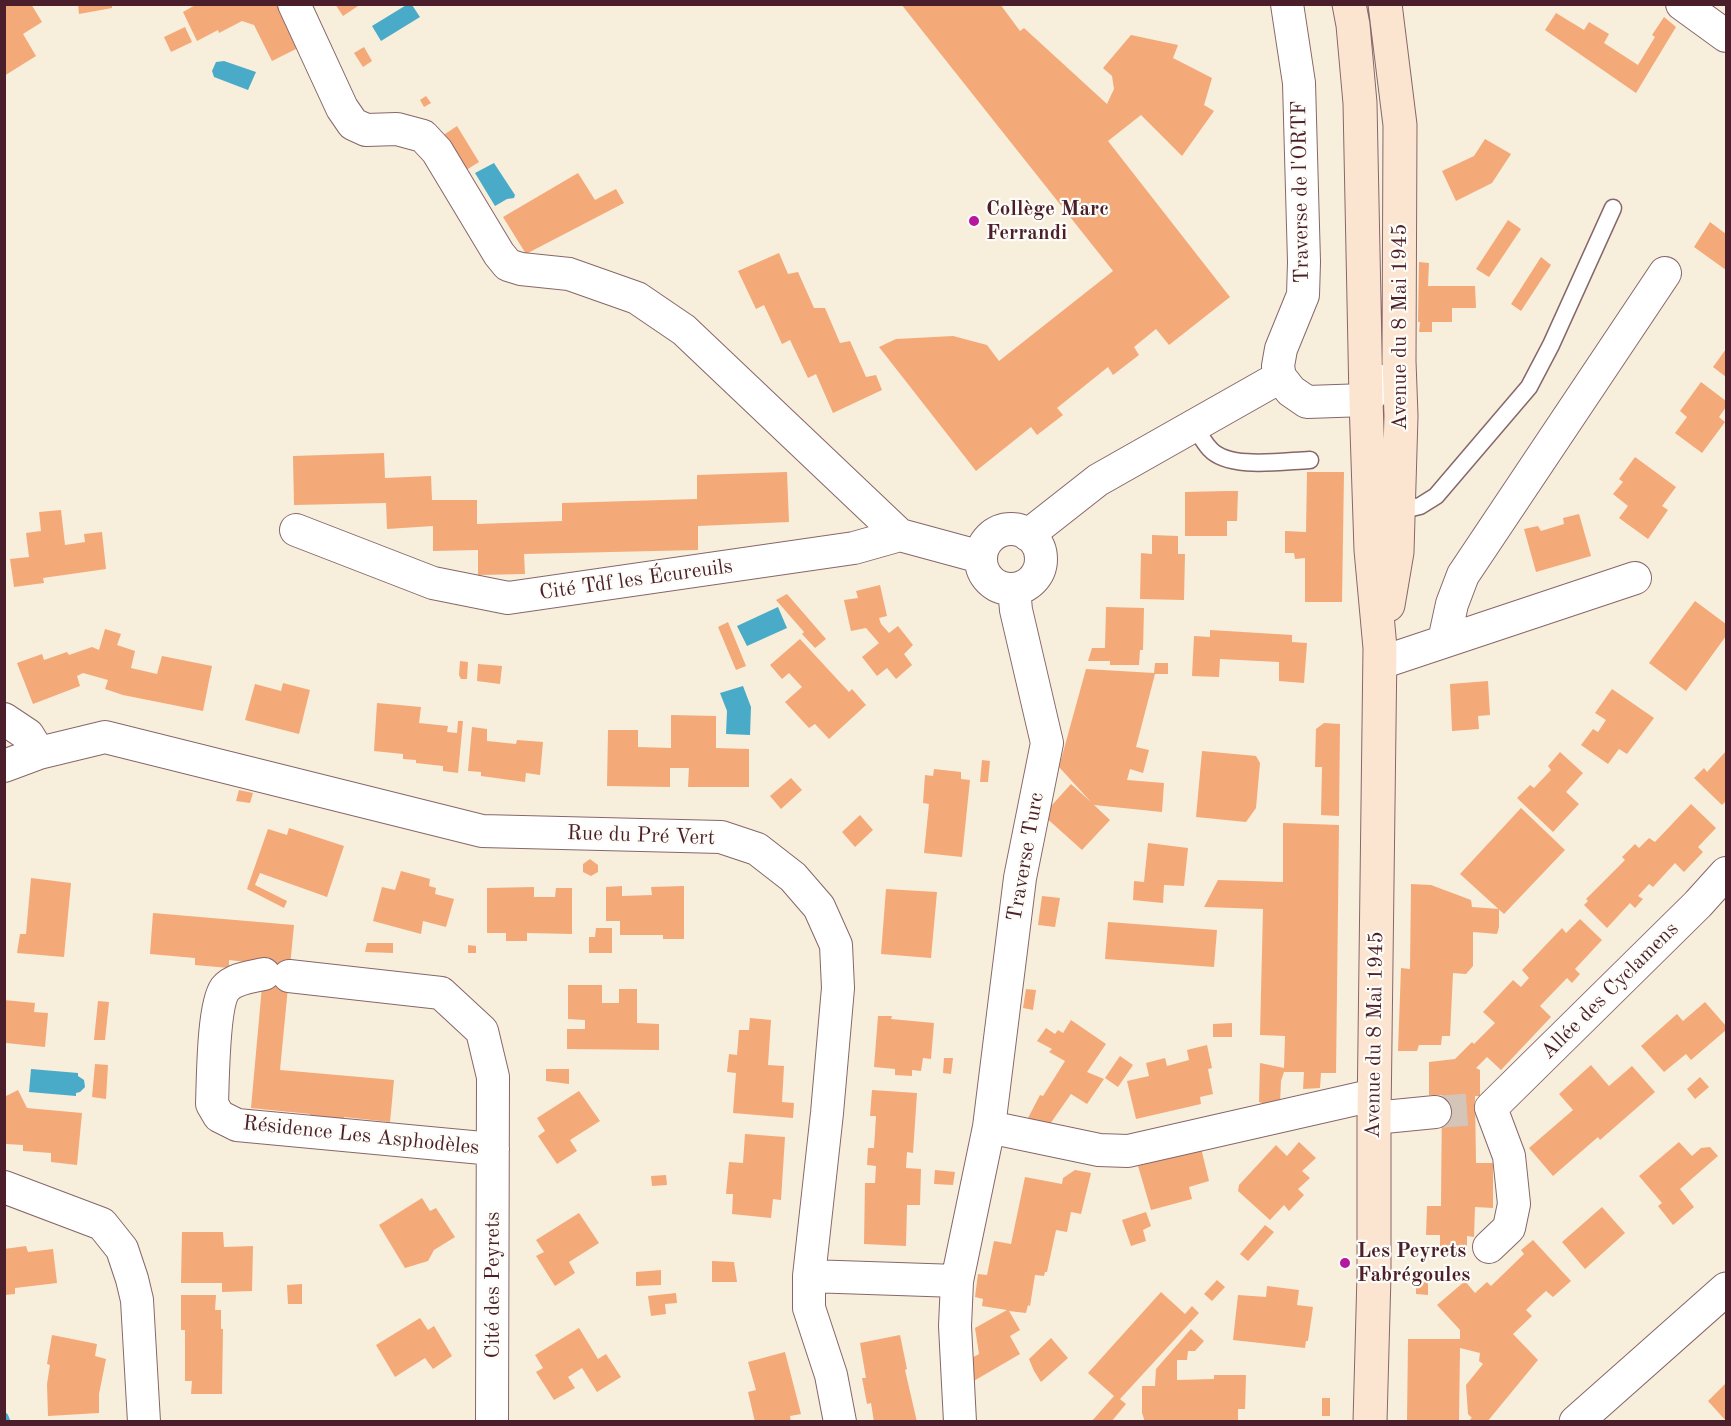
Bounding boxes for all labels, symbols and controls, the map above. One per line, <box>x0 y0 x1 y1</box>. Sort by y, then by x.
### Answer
street label: Traverse de l'ORTF <box>1287 101 1315 283</box>
place label: Collège Marc Ferrandi <box>986 196 1109 246</box>
marker: Collège Marc Ferrandi <box>967 214 981 228</box>
street label: Avenue du 8 Mai 1945 <box>1387 224 1413 430</box>
street label: Cité Tdf les Écureuils <box>538 554 734 606</box>
street label: Traverse Turc <box>1002 791 1050 923</box>
street label: Rue du Pré Vert <box>567 821 715 851</box>
street label: Allée des Cyclamens <box>1536 917 1684 1065</box>
street label: Avenue du 8 Mai 1945 <box>1361 931 1389 1139</box>
street label: Résidence Les Asphodèles <box>241 1111 481 1161</box>
street label: Cité des Peyrets <box>480 1212 506 1358</box>
place label: Les Peyrets Fabrégoules <box>1357 1238 1470 1288</box>
marker: Les Peyrets Fabrégoules <box>1338 1256 1352 1270</box>

